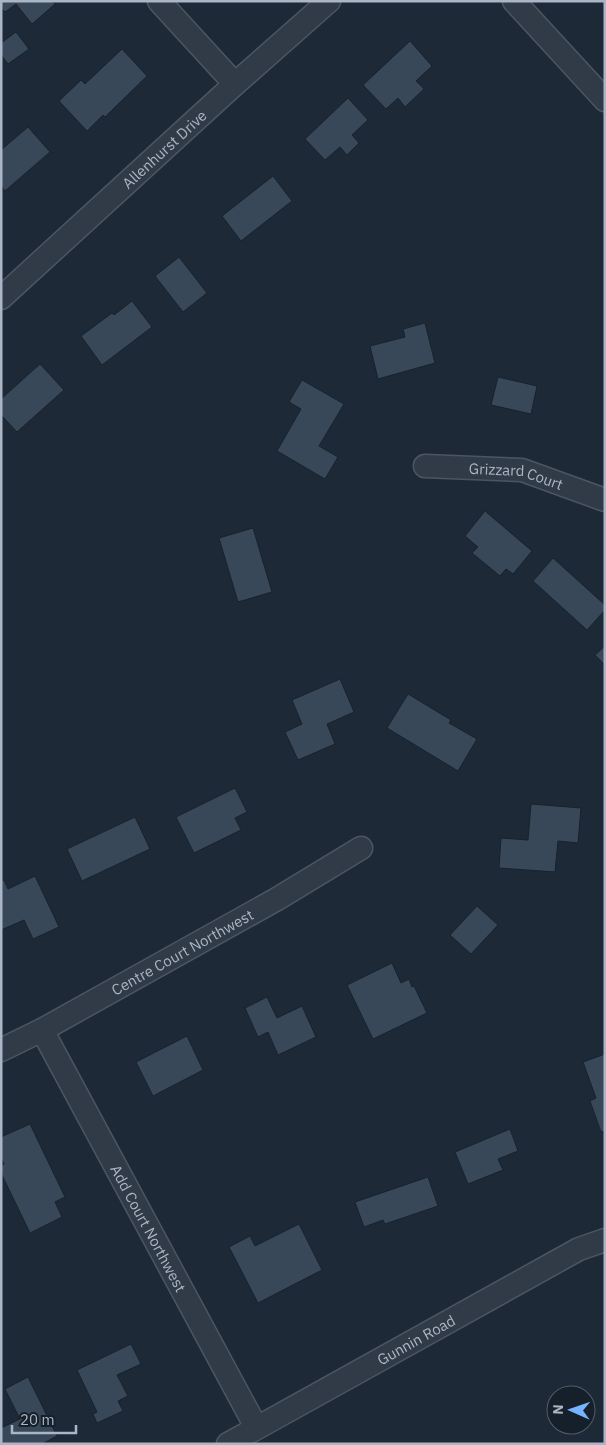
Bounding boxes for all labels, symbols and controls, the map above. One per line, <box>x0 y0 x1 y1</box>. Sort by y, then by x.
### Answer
street label: Allenhurst Drive <box>118 105 210 192</box>
street label: Grizzard Court <box>468 458 566 494</box>
street label: Centre Court Northwest <box>108 905 256 999</box>
street label: Add Court Northwest <box>107 1161 191 1295</box>
street label: Gunnin Road <box>374 1310 458 1369</box>
north arrow <box>546 1385 596 1435</box>
scale bar <box>12 1402 76 1434</box>
text: N <box>549 1404 567 1415</box>
text: 20 m <box>20 1410 55 1429</box>

